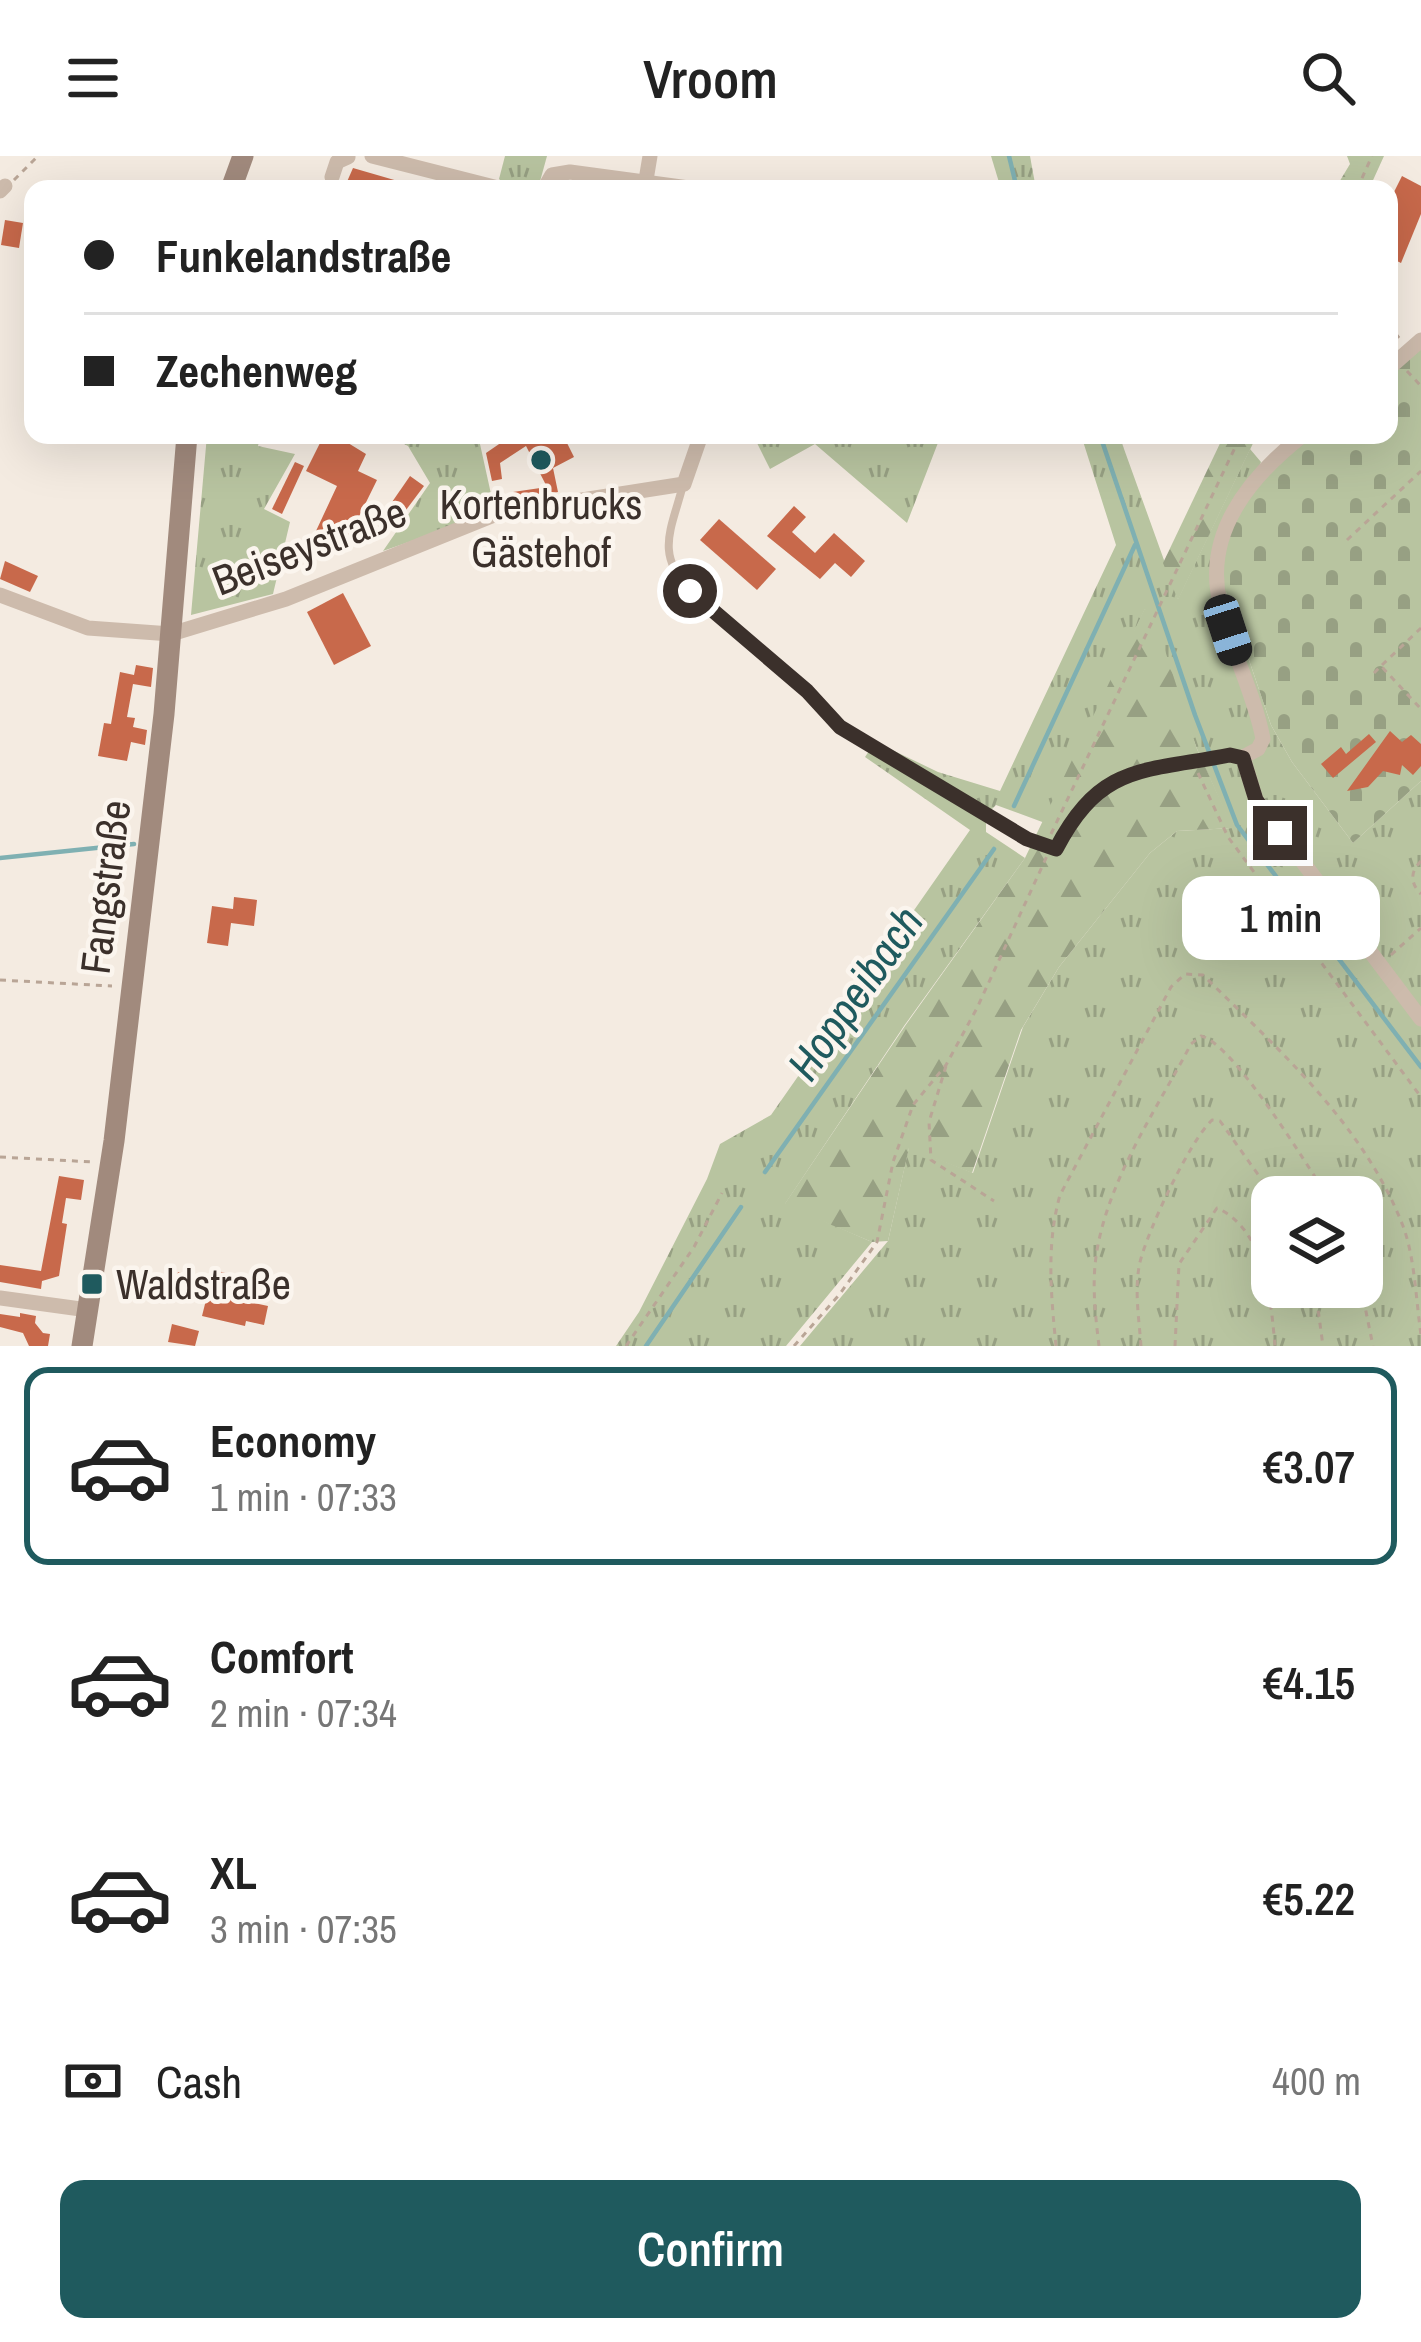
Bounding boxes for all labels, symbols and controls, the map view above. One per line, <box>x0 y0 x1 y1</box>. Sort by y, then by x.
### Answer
text: Vroom <box>643 42 778 115</box>
icon: menu <box>60 45 126 111</box>
icon: search <box>1295 45 1361 111</box>
text: Funkelandstraße <box>156 225 451 286</box>
text: Zechenweg <box>156 340 357 401</box>
marker: Kortenbrucks Gästehof <box>528 447 554 473</box>
place label: Kortenbrucks Gästehof <box>440 476 642 580</box>
street label: Beiseystraße <box>204 484 414 608</box>
route start <box>663 564 717 618</box>
car <box>1200 590 1256 670</box>
street label: Fangstraße <box>67 797 143 977</box>
route end <box>1253 806 1307 860</box>
callout: 1 min <box>1181 875 1379 959</box>
text: 1 min <box>1240 892 1322 944</box>
water label: Hoppeibach <box>773 894 937 1092</box>
map controls <box>1251 1176 1383 1308</box>
button: layers <box>1251 1176 1383 1308</box>
place label: Waldstraße <box>116 1256 291 1312</box>
marker: Waldstraße <box>79 1271 105 1297</box>
text: Economy <box>210 1410 376 1471</box>
icon: car <box>66 1412 174 1520</box>
text: €3.07 <box>1263 1436 1355 1497</box>
text: 1 min · 07:33 <box>210 1471 397 1523</box>
text: Comfort <box>210 1626 353 1687</box>
icon: car <box>66 1628 174 1736</box>
text: €4.15 <box>1263 1652 1355 1713</box>
text: 2 min · 07:34 <box>210 1687 397 1739</box>
text: XL <box>210 1842 257 1903</box>
icon: car <box>66 1844 174 1952</box>
text: €5.22 <box>1263 1868 1355 1929</box>
text: 3 min · 07:35 <box>210 1903 397 1955</box>
icon: cash <box>60 2048 126 2114</box>
text: Cash <box>156 2051 242 2112</box>
text: 400 m <box>1272 2055 1361 2107</box>
button: Confirm <box>60 2180 1361 2318</box>

